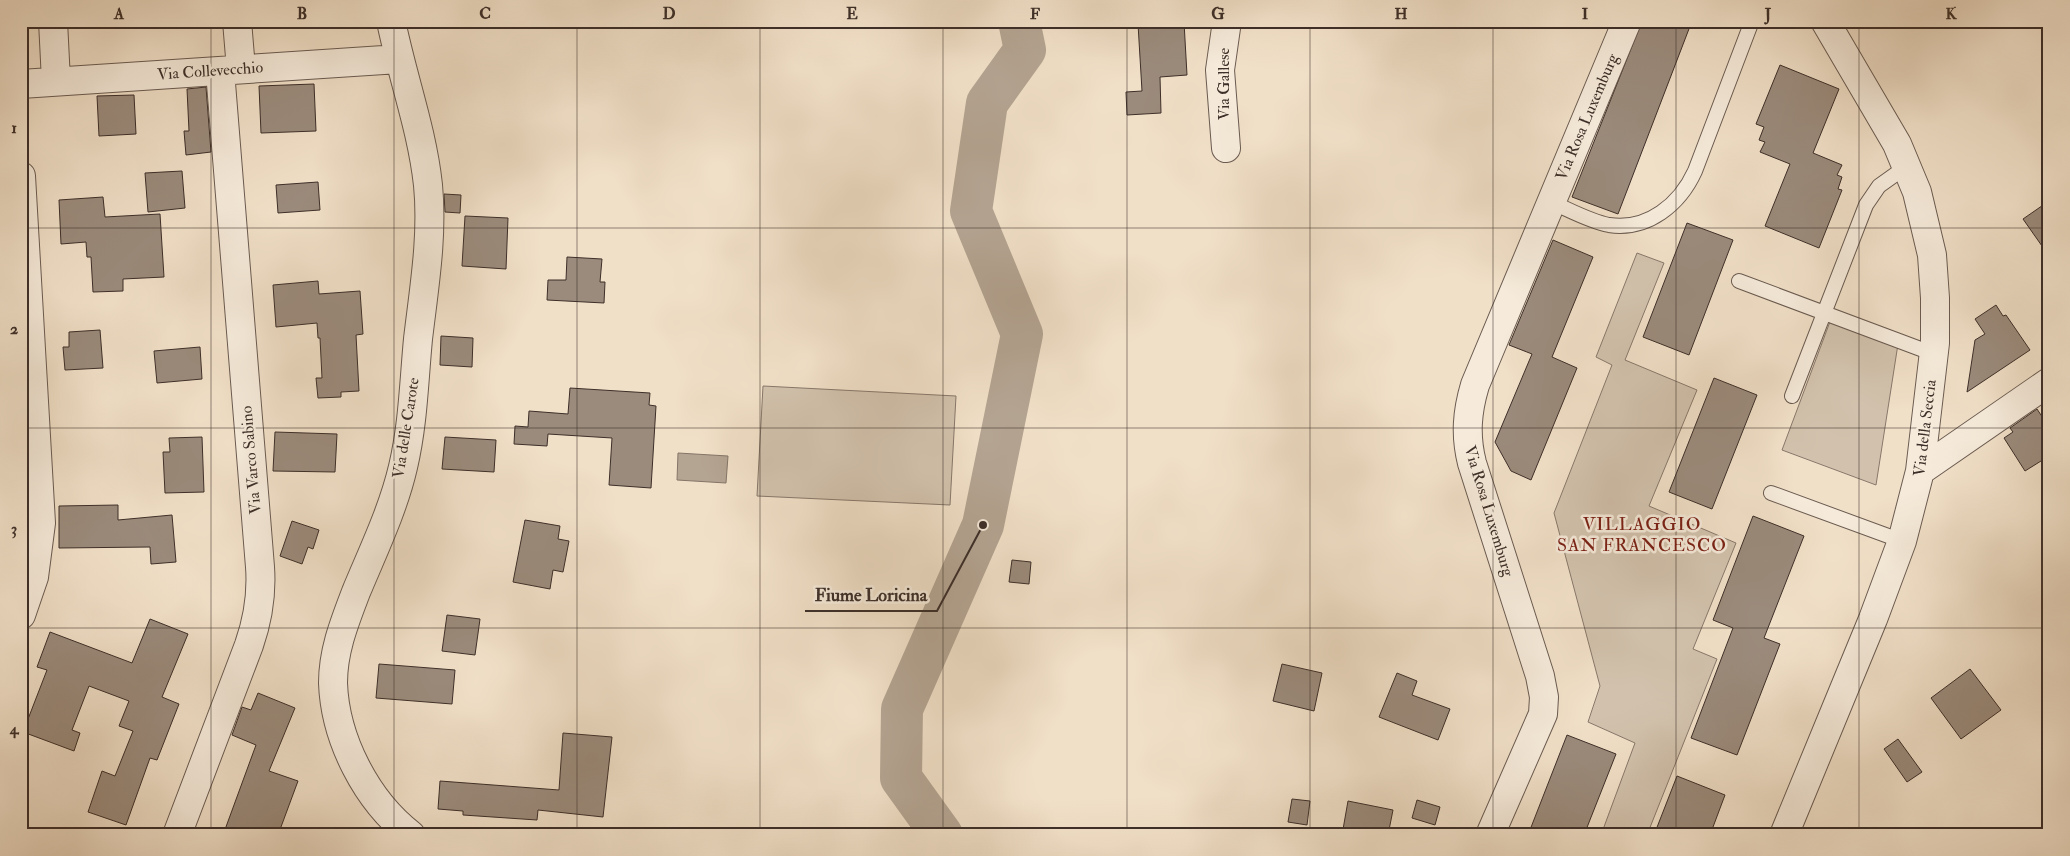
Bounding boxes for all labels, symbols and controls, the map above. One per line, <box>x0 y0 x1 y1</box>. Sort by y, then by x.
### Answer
text: A <box>113 4 125 24</box>
text: B <box>297 4 307 24</box>
text: C <box>479 4 491 24</box>
text: D <box>662 4 676 24</box>
text: E <box>846 4 858 24</box>
text: F <box>1030 4 1040 24</box>
text: G <box>1211 4 1225 24</box>
text: H <box>1394 4 1408 24</box>
text: I <box>1582 4 1589 24</box>
text: J <box>1764 4 1772 25</box>
text: K <box>1945 4 1957 24</box>
street label: Via Gallese <box>1214 47 1234 120</box>
street label: Via Rosa Luxemburg <box>1551 50 1623 183</box>
street label: Via Collevecchio <box>156 57 264 85</box>
text: 1 <box>11 118 17 138</box>
text: 2 <box>10 319 18 339</box>
street label: Via delle Carote <box>388 376 424 480</box>
street label: Via della Seccia <box>1909 378 1941 478</box>
street label: Via Varco Sabino <box>236 405 266 515</box>
street label: Via Rosa Luxemburg <box>1460 443 1519 580</box>
district label: VILLAGGIO SAN FRANCESCO <box>1557 513 1727 557</box>
text: 3 <box>11 519 17 539</box>
callout: Fiume Loricina <box>805 578 937 611</box>
text: Fiume Loricina <box>815 584 928 607</box>
text: 4 <box>9 719 20 739</box>

